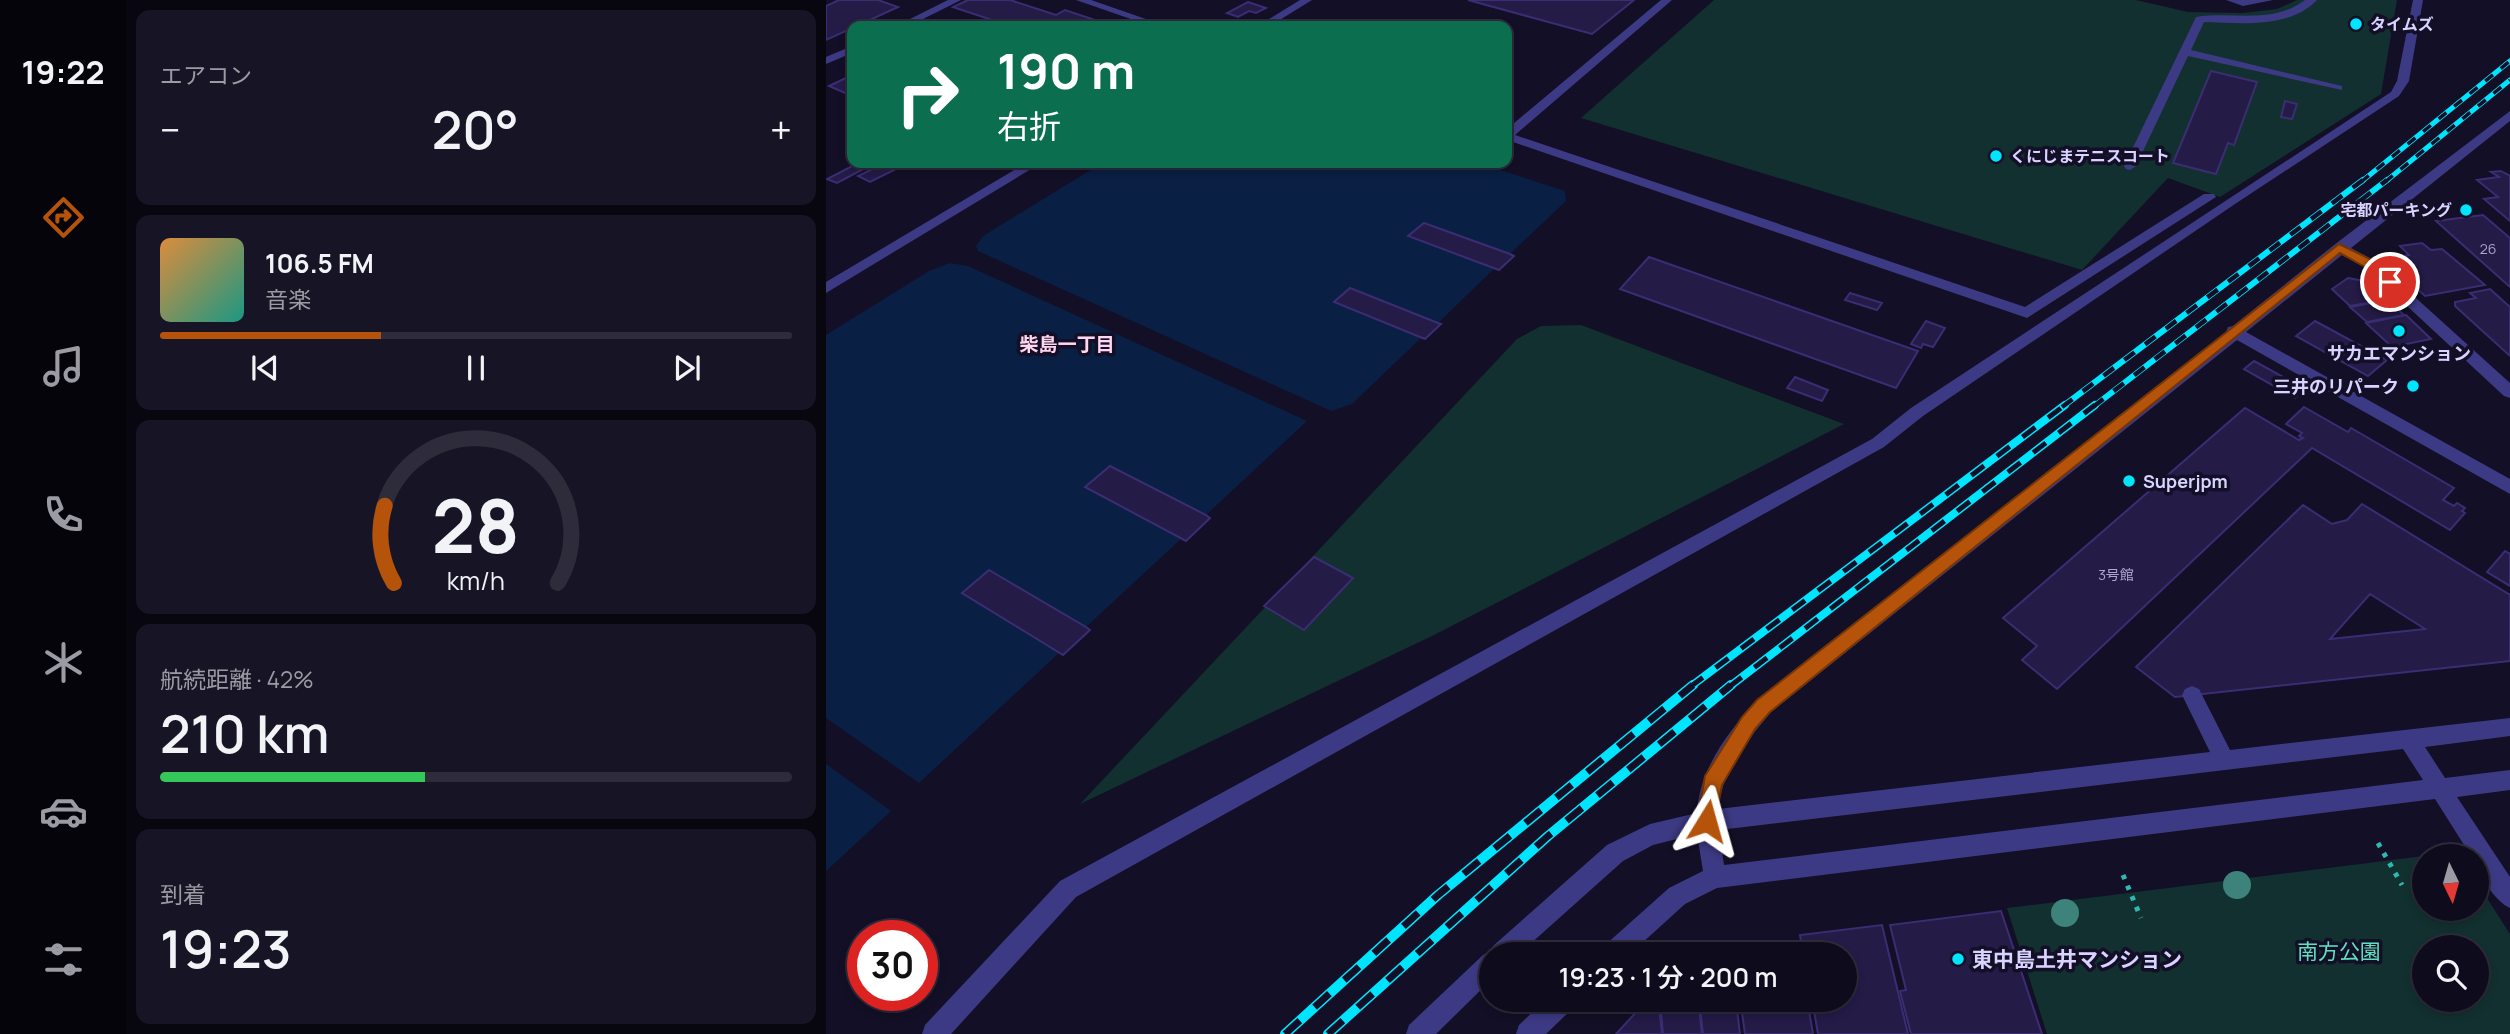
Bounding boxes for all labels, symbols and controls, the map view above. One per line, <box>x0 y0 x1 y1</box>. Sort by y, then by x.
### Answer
place label: タイムズ <box>2370 13 2434 35</box>
marker: タイムズ <box>2348 16 2364 32</box>
text: 190 m <box>997 37 1135 104</box>
icon: right <box>882 49 973 140</box>
text: 19:22 <box>22 50 104 94</box>
text: エアコン <box>160 59 252 91</box>
text: 20° <box>432 94 519 165</box>
text: − <box>160 103 181 155</box>
text: + <box>770 103 792 155</box>
text: 右折 <box>997 104 1061 148</box>
place label: くにじまテニスコート <box>2010 145 2170 167</box>
marker: くにじまテニスコート <box>1988 148 2004 164</box>
icon: directions <box>39 193 88 242</box>
place label: 宅都パーキング <box>2340 199 2452 221</box>
marker: 宅都パーキング <box>2458 202 2474 218</box>
house number: 26 <box>2480 239 2496 258</box>
text: 106.5 FM <box>265 245 374 281</box>
pin <box>2360 252 2420 312</box>
icon: arrive <box>2371 263 2409 301</box>
text: 音楽 <box>265 283 311 315</box>
marker: サカエマンション <box>2391 323 2407 339</box>
district label: 柴島一丁目 <box>1019 331 1115 357</box>
place label: サカエマンション <box>2327 341 2471 365</box>
icon: music <box>39 342 88 391</box>
icon: previous <box>246 349 284 387</box>
icon: pause <box>457 349 495 387</box>
icon: next <box>668 349 706 387</box>
place label: 三井のリパーク <box>2273 374 2399 398</box>
marker: 三井のリパーク <box>2405 378 2421 394</box>
place label: Superjpm <box>2143 469 2228 493</box>
marker: Superjpm <box>2121 473 2137 489</box>
text: 28 <box>432 475 520 575</box>
icon: phone <box>39 490 88 539</box>
text: km/h <box>447 563 505 598</box>
house number: 3号館 <box>2098 565 2134 584</box>
icon: climate <box>39 638 88 687</box>
text: 航続距離 · 42% <box>160 663 314 695</box>
text: 210 km <box>160 698 329 769</box>
position arrow <box>1670 784 1744 858</box>
icon: car <box>39 787 88 836</box>
north arrow <box>2412 844 2488 920</box>
map controls <box>2412 844 2489 1012</box>
text: 到着 <box>160 878 206 910</box>
text: 19:23 <box>160 913 292 984</box>
speed limit sign: 30 <box>847 920 938 1011</box>
icon: filters <box>39 935 88 984</box>
button: search <box>2412 935 2489 1012</box>
park label: 南方公園 <box>2297 937 2381 965</box>
place label: 東中島土井マンション <box>1972 945 2182 973</box>
marker: 東中島土井マンション <box>1950 951 1966 967</box>
text: 19:23 · 1 分 · 200 m <box>1559 959 1777 995</box>

